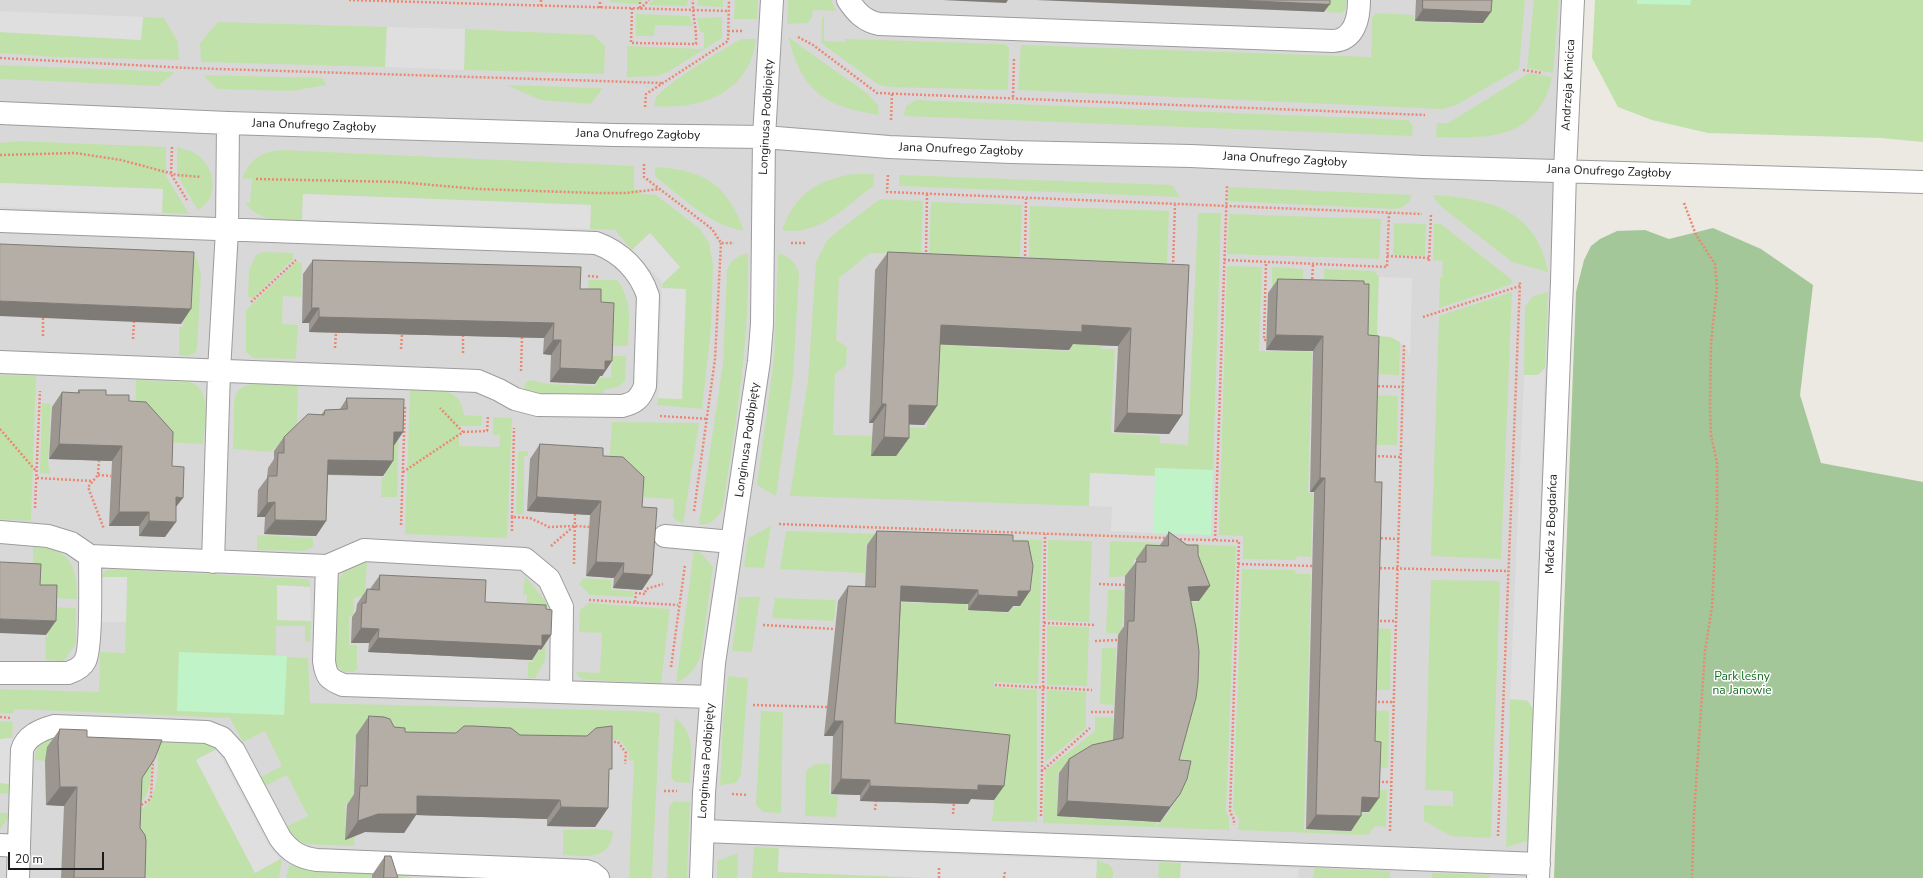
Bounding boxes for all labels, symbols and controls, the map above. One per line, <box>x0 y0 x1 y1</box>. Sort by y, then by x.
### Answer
street label: Andrzeja Kmicica <box>1559 39 1579 131</box>
street label: Longinusa Podbipięty <box>757 59 777 175</box>
street label: Jana Onufrego Zagłoby <box>252 117 376 135</box>
street label: Jana Onufrego Zagłoby <box>576 127 700 143</box>
street label: Jana Onufrego Zagłoby <box>899 141 1023 159</box>
street label: Jana Onufrego Zagłoby <box>1223 150 1347 170</box>
street label: Jana Onufrego Zagłoby <box>1547 163 1671 181</box>
street label: Longinusa Podbipięty <box>733 382 763 498</box>
street label: Maćka z Bogdańca <box>1543 474 1561 574</box>
park label: Park leśny na Janowie <box>1712 670 1772 698</box>
street label: Longinusa Podbipięty <box>696 703 718 819</box>
scale bar <box>10 844 106 870</box>
text: 20 m <box>15 851 43 867</box>

